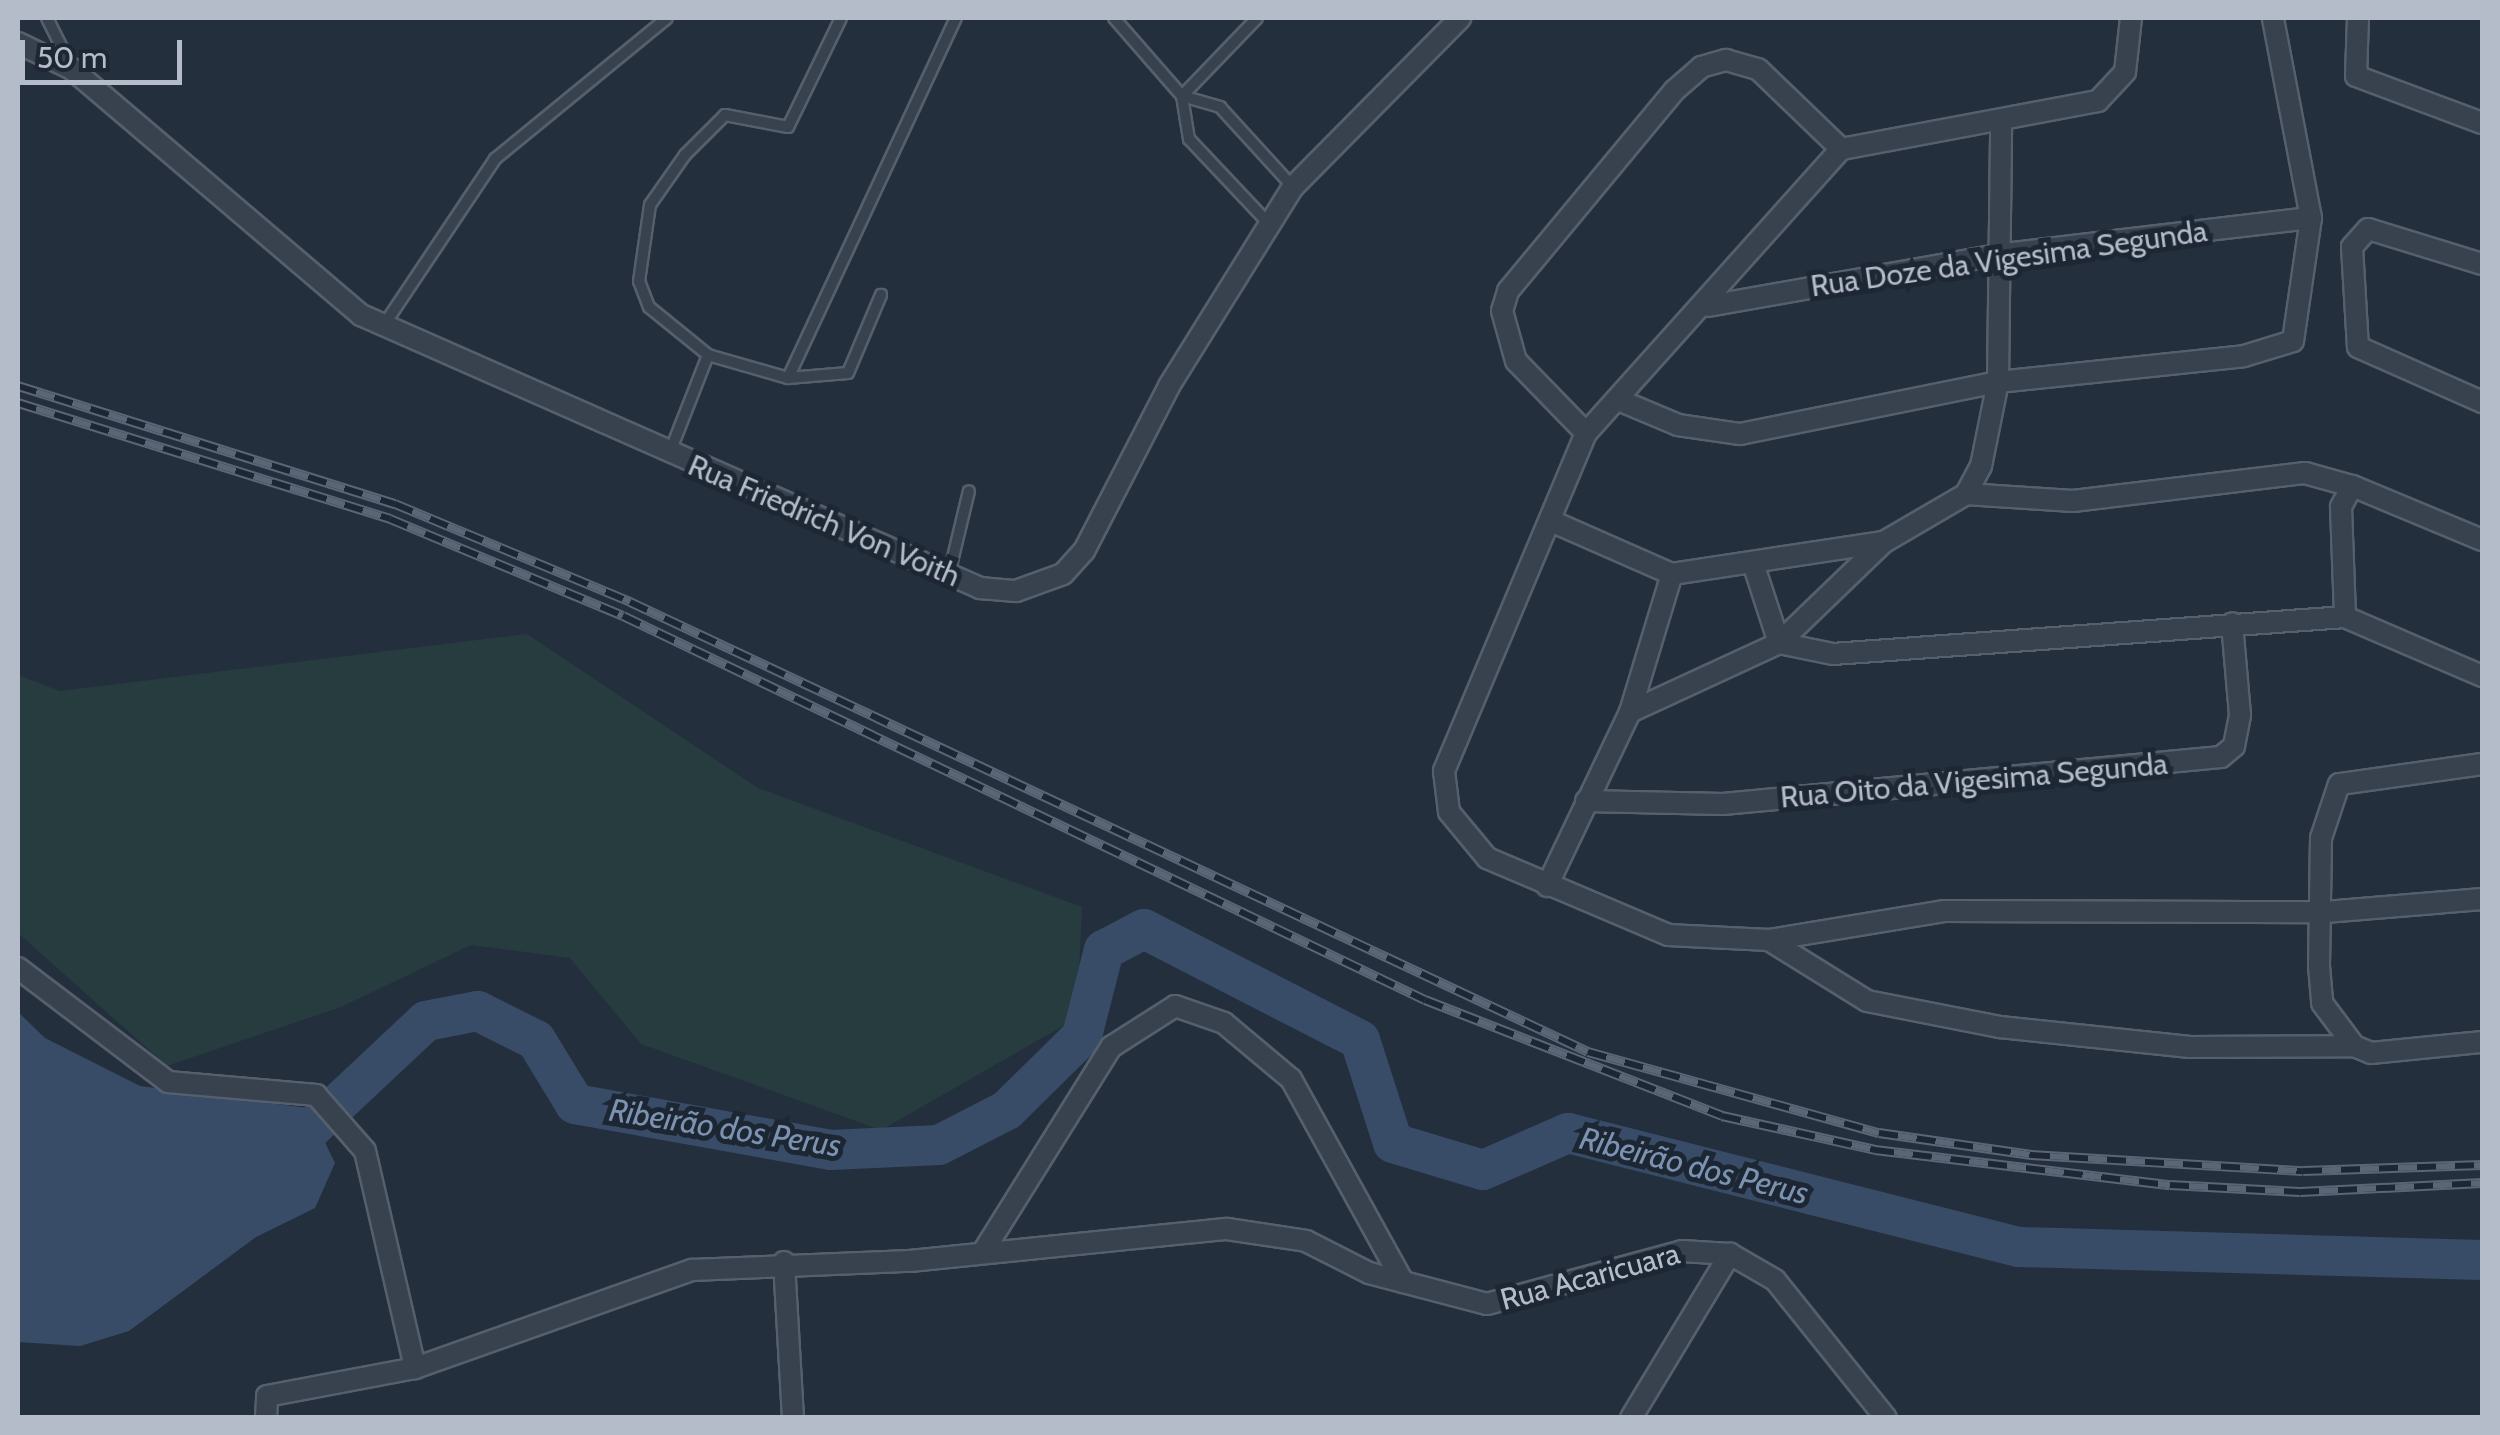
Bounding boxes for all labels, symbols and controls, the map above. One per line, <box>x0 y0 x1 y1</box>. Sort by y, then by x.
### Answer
scale bar <box>25 20 188 82</box>
text: 50 m <box>37 39 107 76</box>
street label: Rua Doze da Vigesima Segunda <box>1808 213 2210 305</box>
street label: Rua Friedrich Von Voith <box>683 447 965 595</box>
street label: Rua Oito da Vigesima Segunda <box>1779 746 2169 816</box>
water label: Ribeirão dos Perus <box>606 1091 844 1165</box>
water label: Ribeirão dos Perus <box>1576 1119 1812 1213</box>
street label: Rua Acaricuara <box>1496 1236 1684 1318</box>

